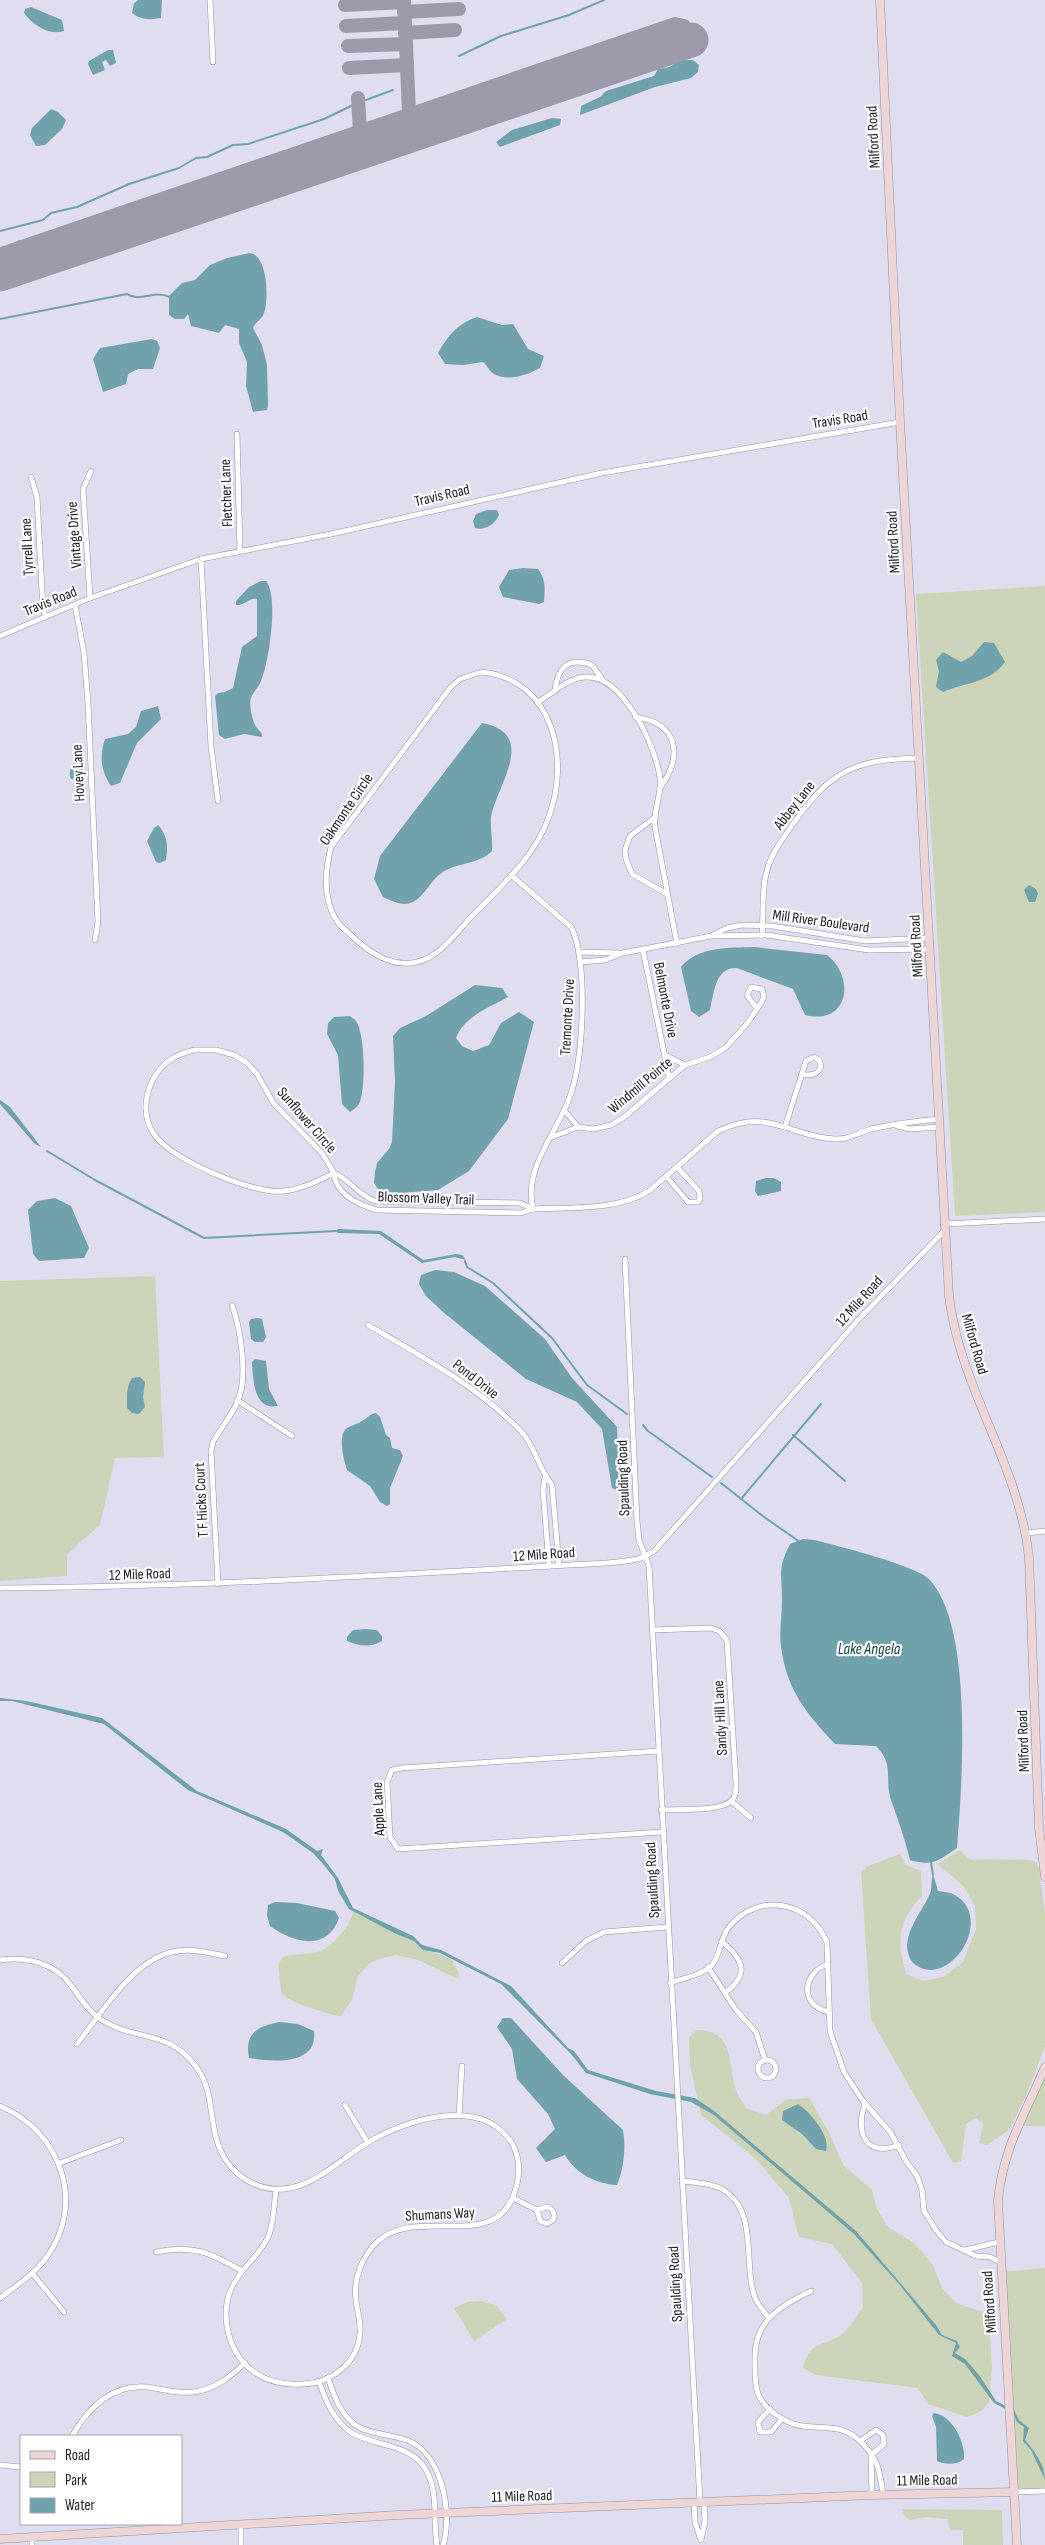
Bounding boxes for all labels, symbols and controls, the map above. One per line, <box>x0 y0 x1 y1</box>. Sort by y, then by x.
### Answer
street label: Milford Road <box>862 105 885 169</box>
street label: Travis Road <box>811 406 869 433</box>
street label: Fletcher Lane <box>216 459 237 527</box>
street label: Travis Road <box>413 480 472 511</box>
street label: Vintage Drive <box>63 501 86 569</box>
street label: Milford Road <box>882 510 905 574</box>
street label: Tyrrell Lane <box>17 518 38 576</box>
street label: Travis Road <box>21 582 80 621</box>
street label: Hovey Lane <box>68 744 89 802</box>
street label: Oakmonte Circle <box>315 770 377 849</box>
street label: Abbey Lane <box>769 777 819 834</box>
street label: Mill River Boulevard <box>771 905 870 938</box>
street label: Milford Road <box>905 914 928 978</box>
street label: Belmonte Drive <box>649 961 682 1040</box>
street label: Tremonte Drive <box>556 978 579 1056</box>
street label: Windmill Pointe <box>604 1053 676 1118</box>
street label: Sunflower Circle <box>273 1083 341 1157</box>
street label: Blossom Valley Trail <box>377 1187 475 1210</box>
street label: 12 Mile Road <box>832 1272 887 1331</box>
street label: Milford Road <box>957 1312 992 1377</box>
street label: Pond Drive <box>449 1355 503 1403</box>
street label: Spaulding Road <box>613 1440 634 1516</box>
street label: T F Hicks Court <box>190 1462 213 1538</box>
street label: 12 Mile Road <box>513 1543 576 1566</box>
street label: 12 Mile Road <box>109 1564 171 1585</box>
water label: Lake Angela <box>838 1640 901 1659</box>
street label: Sandy Hill Lane <box>709 1680 732 1756</box>
street label: Milford Road <box>1013 1709 1034 1773</box>
street label: Apple Lane <box>368 1781 389 1837</box>
street label: Spaulding Road <box>641 1841 664 1919</box>
street label: Shumans Way <box>405 2203 475 2226</box>
street label: Spaulding Road <box>664 2245 687 2323</box>
street label: Milford Road <box>978 2270 1001 2334</box>
legend <box>20 2435 182 2525</box>
text: Road <box>65 2446 90 2465</box>
street label: 11 Mile Road <box>896 2470 958 2491</box>
text: Park <box>65 2471 87 2490</box>
street label: 11 Mile Road <box>491 2486 553 2507</box>
text: Water <box>65 2496 96 2515</box>

